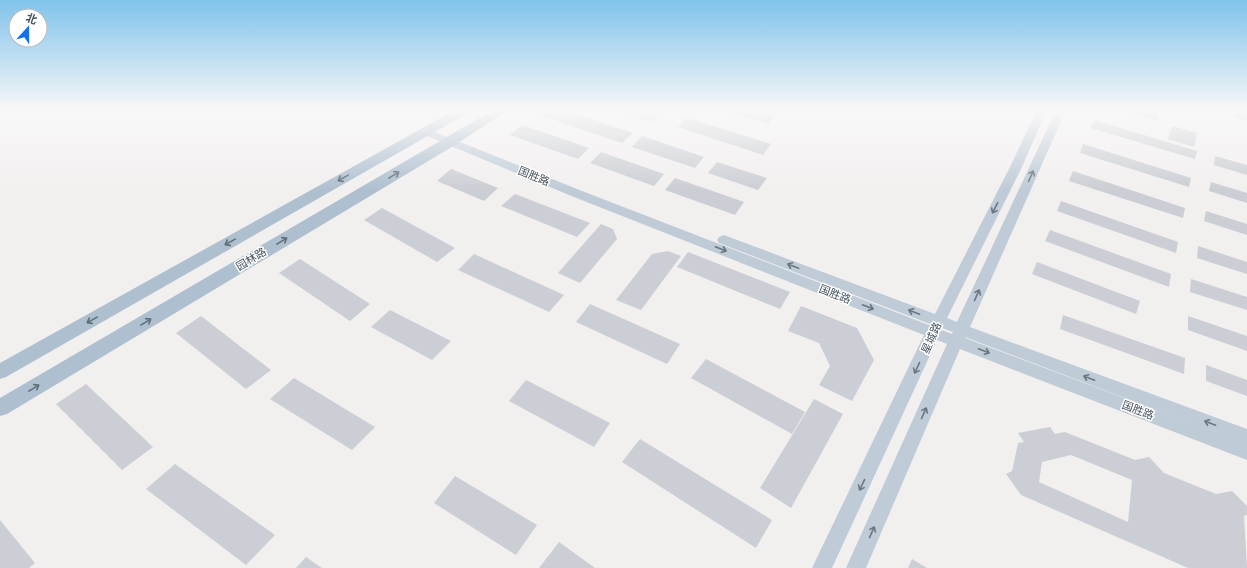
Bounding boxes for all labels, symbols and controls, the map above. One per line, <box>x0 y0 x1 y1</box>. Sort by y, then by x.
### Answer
north arrow <box>8 8 48 48</box>
text: 北 <box>24 10 39 27</box>
street label: 国胜路 <box>516 163 552 189</box>
one-way arrow <box>388 171 400 179</box>
one-way arrow <box>1027 171 1035 183</box>
one-way arrow <box>337 175 349 183</box>
one-way arrow <box>991 202 998 214</box>
one-way arrow <box>276 237 288 245</box>
one-way arrow <box>224 239 236 247</box>
street label: 园林路 <box>233 245 269 273</box>
one-way arrow <box>714 246 726 254</box>
one-way arrow <box>787 262 799 270</box>
street label: 国胜路 <box>817 282 853 306</box>
one-way arrow <box>974 289 981 301</box>
one-way arrow <box>862 303 874 311</box>
one-way arrow <box>909 308 921 316</box>
one-way arrow <box>87 317 99 324</box>
one-way arrow <box>140 317 152 325</box>
street label: 星城路 <box>918 320 944 356</box>
one-way arrow <box>977 348 989 356</box>
one-way arrow <box>913 362 920 374</box>
one-way arrow <box>1083 373 1095 381</box>
one-way arrow <box>28 383 40 391</box>
street label: 国胜路 <box>1120 398 1156 422</box>
one-way arrow <box>921 408 928 420</box>
one-way arrow <box>1205 419 1217 427</box>
one-way arrow <box>858 479 865 491</box>
one-way arrow <box>868 527 876 539</box>

